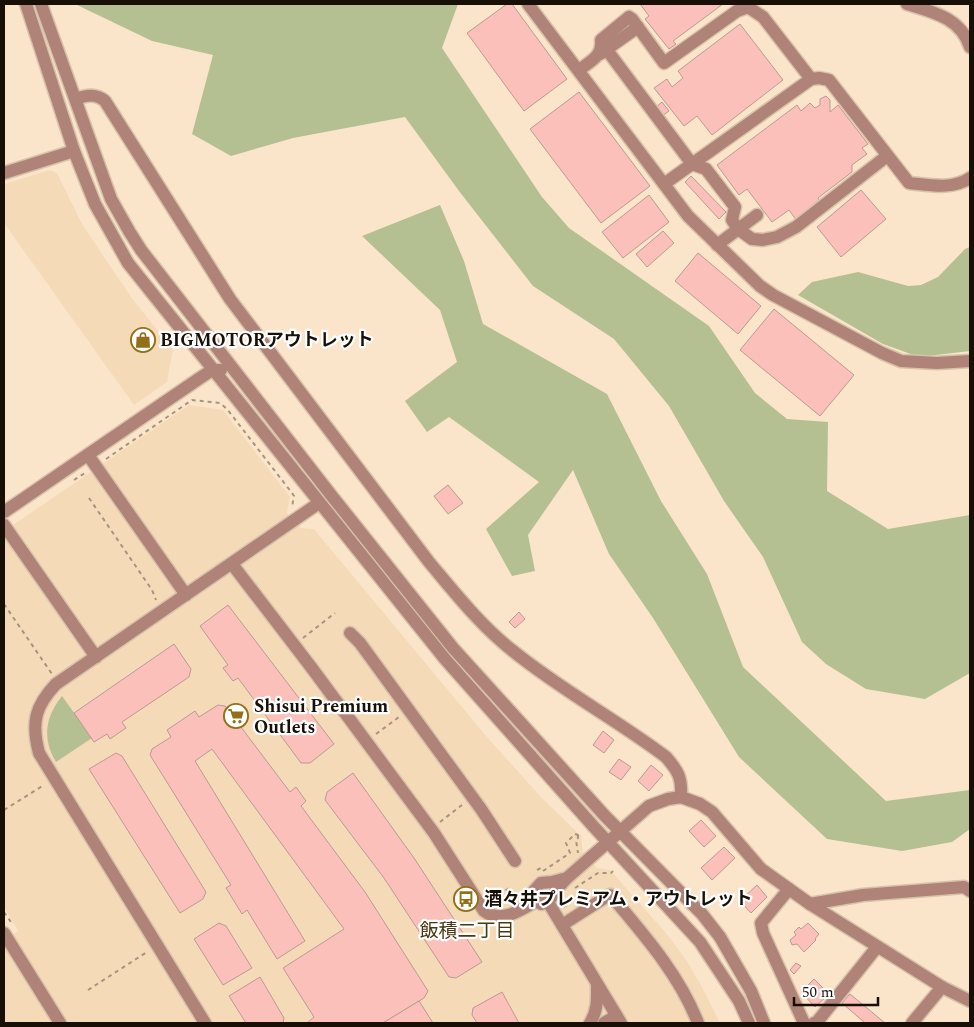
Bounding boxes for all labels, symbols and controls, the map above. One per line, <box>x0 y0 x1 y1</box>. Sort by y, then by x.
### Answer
shop icon: BIGMOTORアウトレット <box>130 327 156 353</box>
place label: BIGMOTORアウトレット <box>160 327 374 354</box>
place label: Shisui Premium Outlets <box>254 693 388 741</box>
supermarket icon: Shisui Premium Outlets <box>223 703 249 729</box>
bus stop icon: 酒々井プレミアム・アウトレット <box>453 886 479 912</box>
place label: 酒々井プレミアム・アウトレット <box>484 886 753 913</box>
district label: 飯積二丁目 <box>419 917 515 946</box>
scale bar <box>794 974 878 1006</box>
text: 50 m <box>802 981 834 1004</box>

